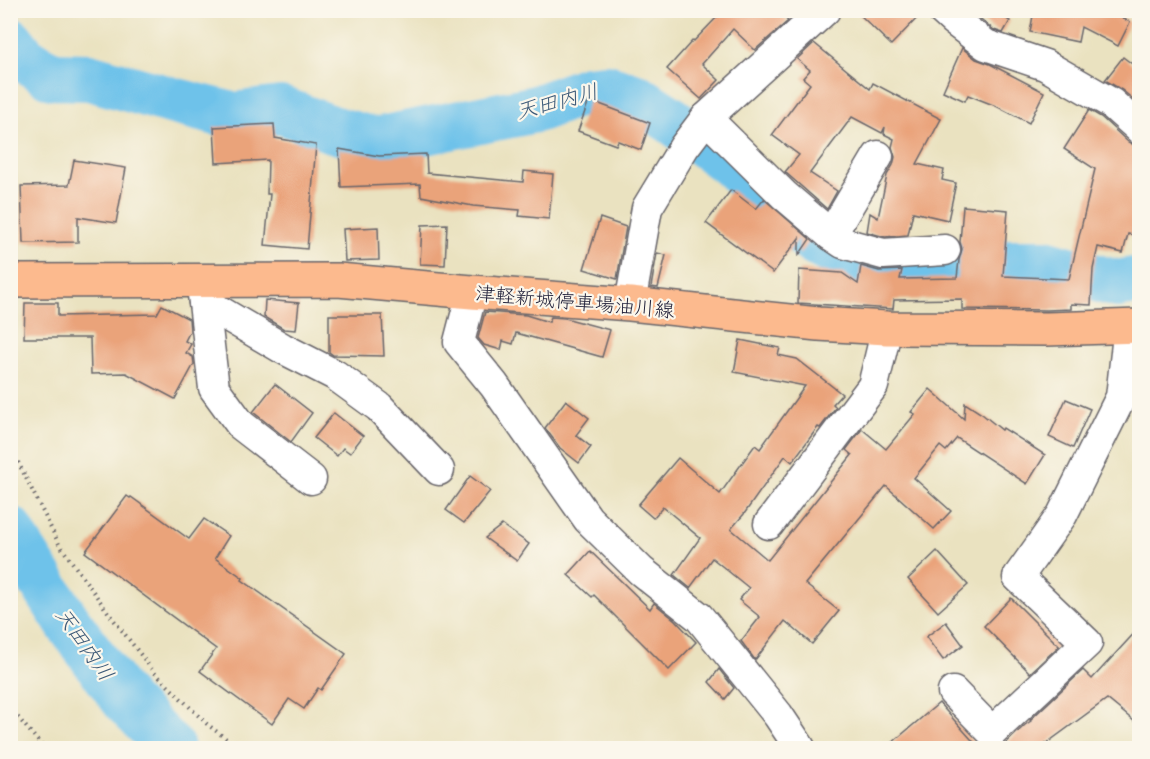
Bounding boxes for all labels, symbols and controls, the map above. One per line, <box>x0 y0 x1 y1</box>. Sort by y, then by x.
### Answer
water label: 天田内川 <box>513 76 601 126</box>
street label: 津軽新城停車場油川線 <box>474 279 676 323</box>
water label: 天田内川 <box>49 601 121 687</box>

